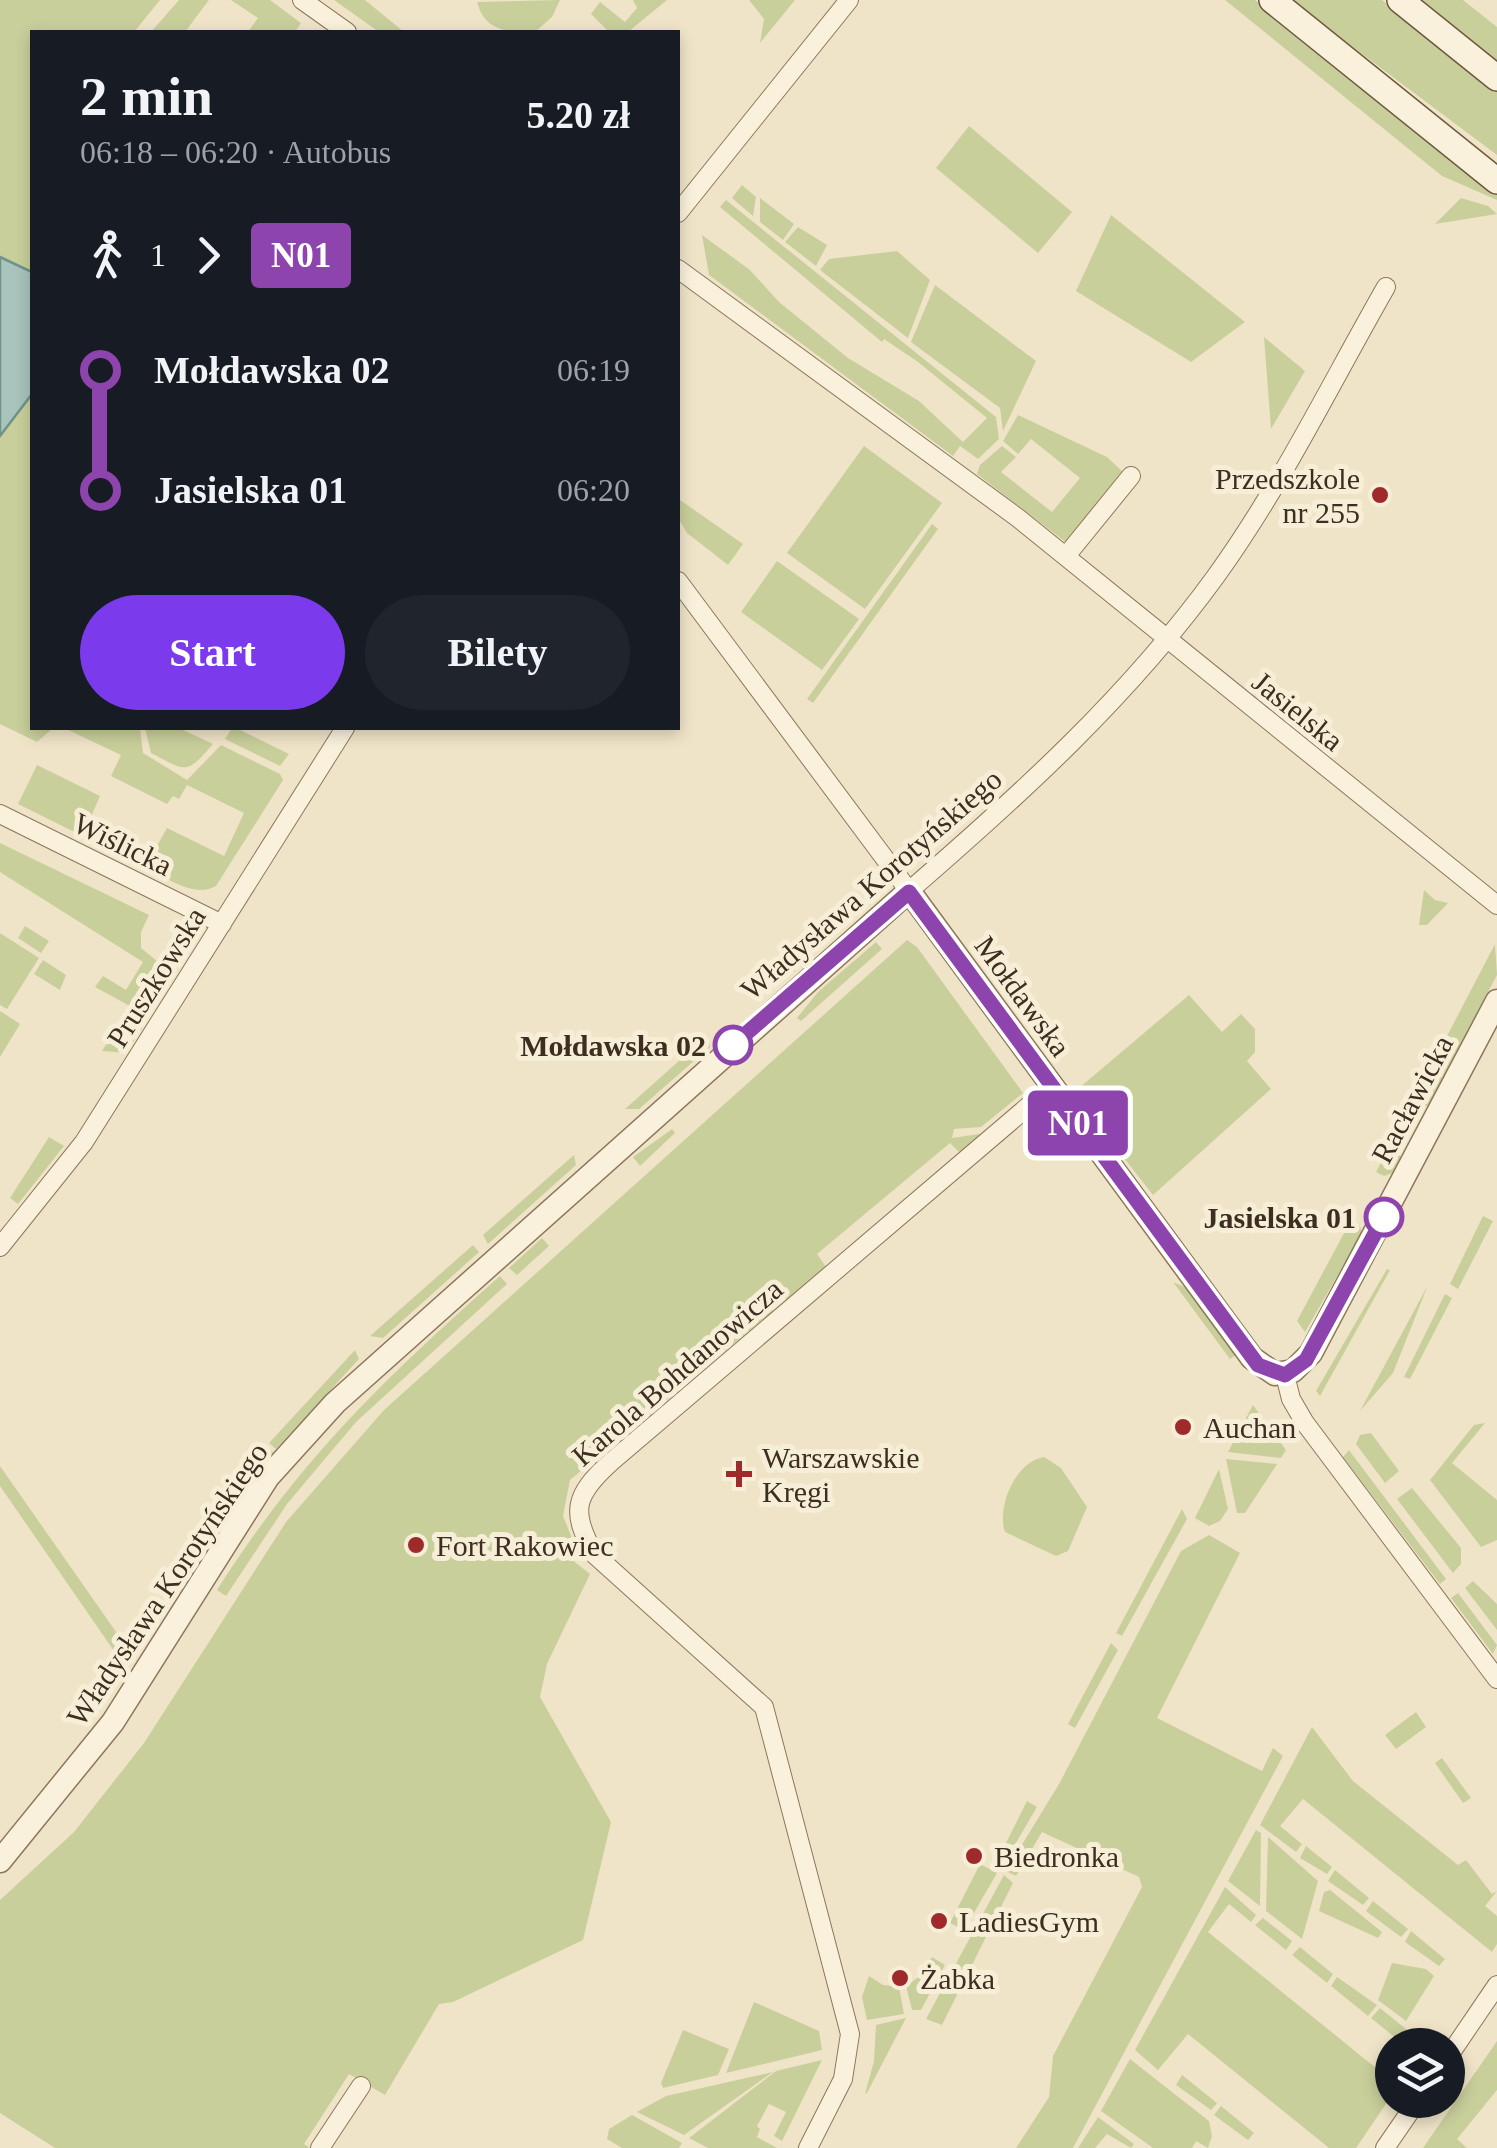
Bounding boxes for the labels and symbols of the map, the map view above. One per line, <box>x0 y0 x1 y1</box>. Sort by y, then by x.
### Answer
place label: Przedszkole nr 255 <box>1215 462 1360 529</box>
marker: Przedszkole nr 255 <box>1369 484 1391 506</box>
street label: Jasielska <box>1246 665 1350 757</box>
street label: Władysława Korotyńskiego <box>734 762 1008 1006</box>
street label: Wiślicka <box>68 806 178 882</box>
street label: Pruszkowska <box>100 901 212 1053</box>
street label: Mołdawska <box>969 930 1077 1062</box>
marker: Mołdawska 02 <box>714 1026 752 1064</box>
place label: Mołdawska 02 <box>520 1029 706 1062</box>
street label: Racławicka <box>1365 1029 1459 1169</box>
line badge: N01 <box>1020 1090 1136 1156</box>
marker: Jasielska 01 <box>1365 1198 1403 1236</box>
place label: Jasielska 01 <box>1203 1201 1356 1234</box>
street label: Karola Bohdanowicza <box>565 1272 789 1472</box>
place label: Auchan <box>1203 1411 1296 1444</box>
marker: Auchan <box>1172 1416 1194 1438</box>
street label: Władysława Korotyńskiego <box>60 1436 274 1732</box>
place label: Warszawskie Kręgi <box>762 1441 920 1508</box>
marker: Warszawskie Kręgi <box>726 1461 752 1487</box>
place label: Fort Rakowiec <box>436 1529 613 1562</box>
marker: Fort Rakowiec <box>405 1534 427 1556</box>
place label: Biedronka <box>994 1840 1119 1873</box>
marker: Biedronka <box>963 1845 985 1867</box>
place label: LadiesGym <box>959 1905 1099 1938</box>
marker: LadiesGym <box>928 1910 950 1932</box>
place label: Żabka <box>920 1962 995 1995</box>
marker: Żabka <box>889 1967 911 1989</box>

